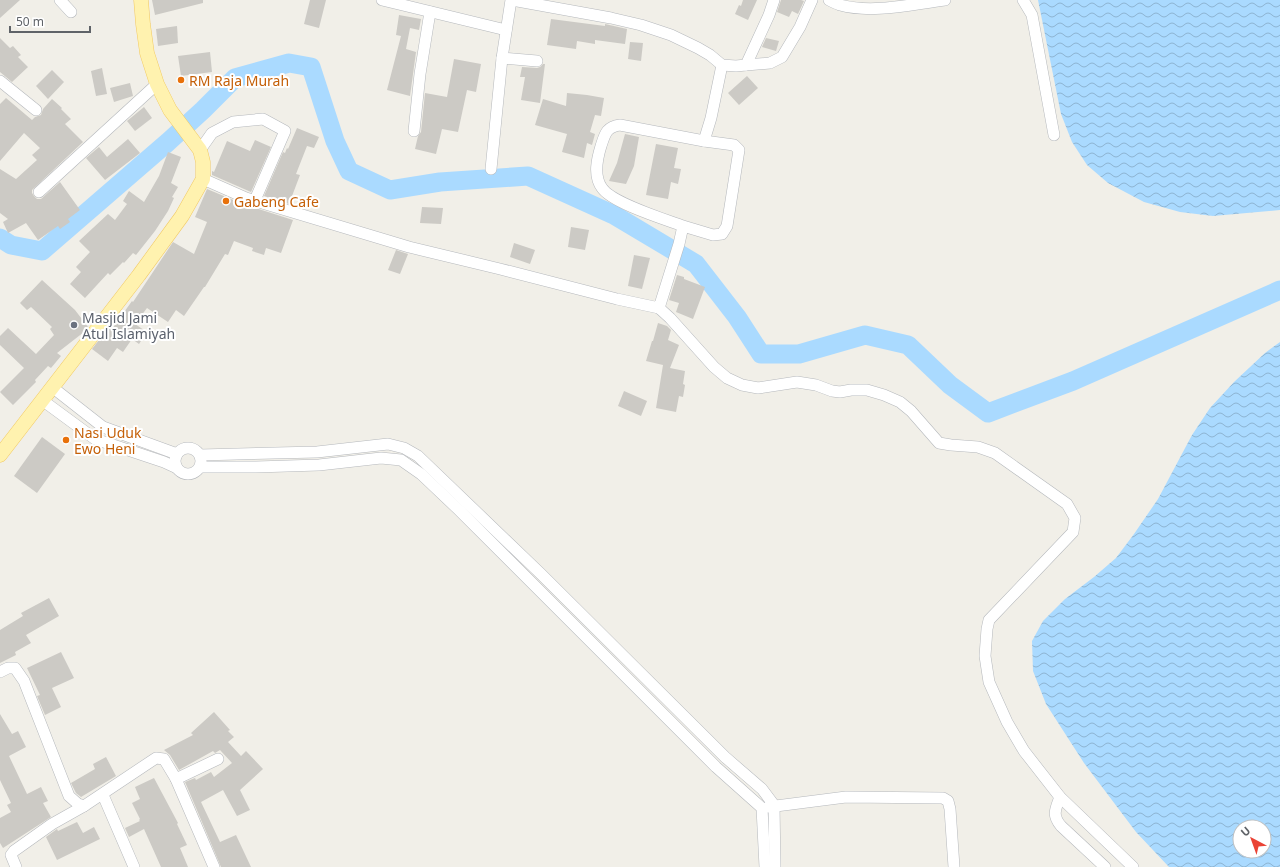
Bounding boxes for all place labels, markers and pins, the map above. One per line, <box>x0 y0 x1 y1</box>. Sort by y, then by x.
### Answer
place label: RM Raja Murah <box>189 71 289 90</box>
marker: RM Raja Murah <box>176 75 186 85</box>
place label: Gabeng Cafe <box>234 192 319 211</box>
marker: Gabeng Cafe <box>221 196 231 206</box>
place label: Masjid Jami Atul Islamiyah <box>82 308 175 343</box>
marker: Masjid Jami Atul Islamiyah <box>69 320 79 330</box>
place label: Nasi Uduk Ewo Heni <box>74 423 142 458</box>
marker: Nasi Uduk Ewo Heni <box>61 435 71 445</box>

